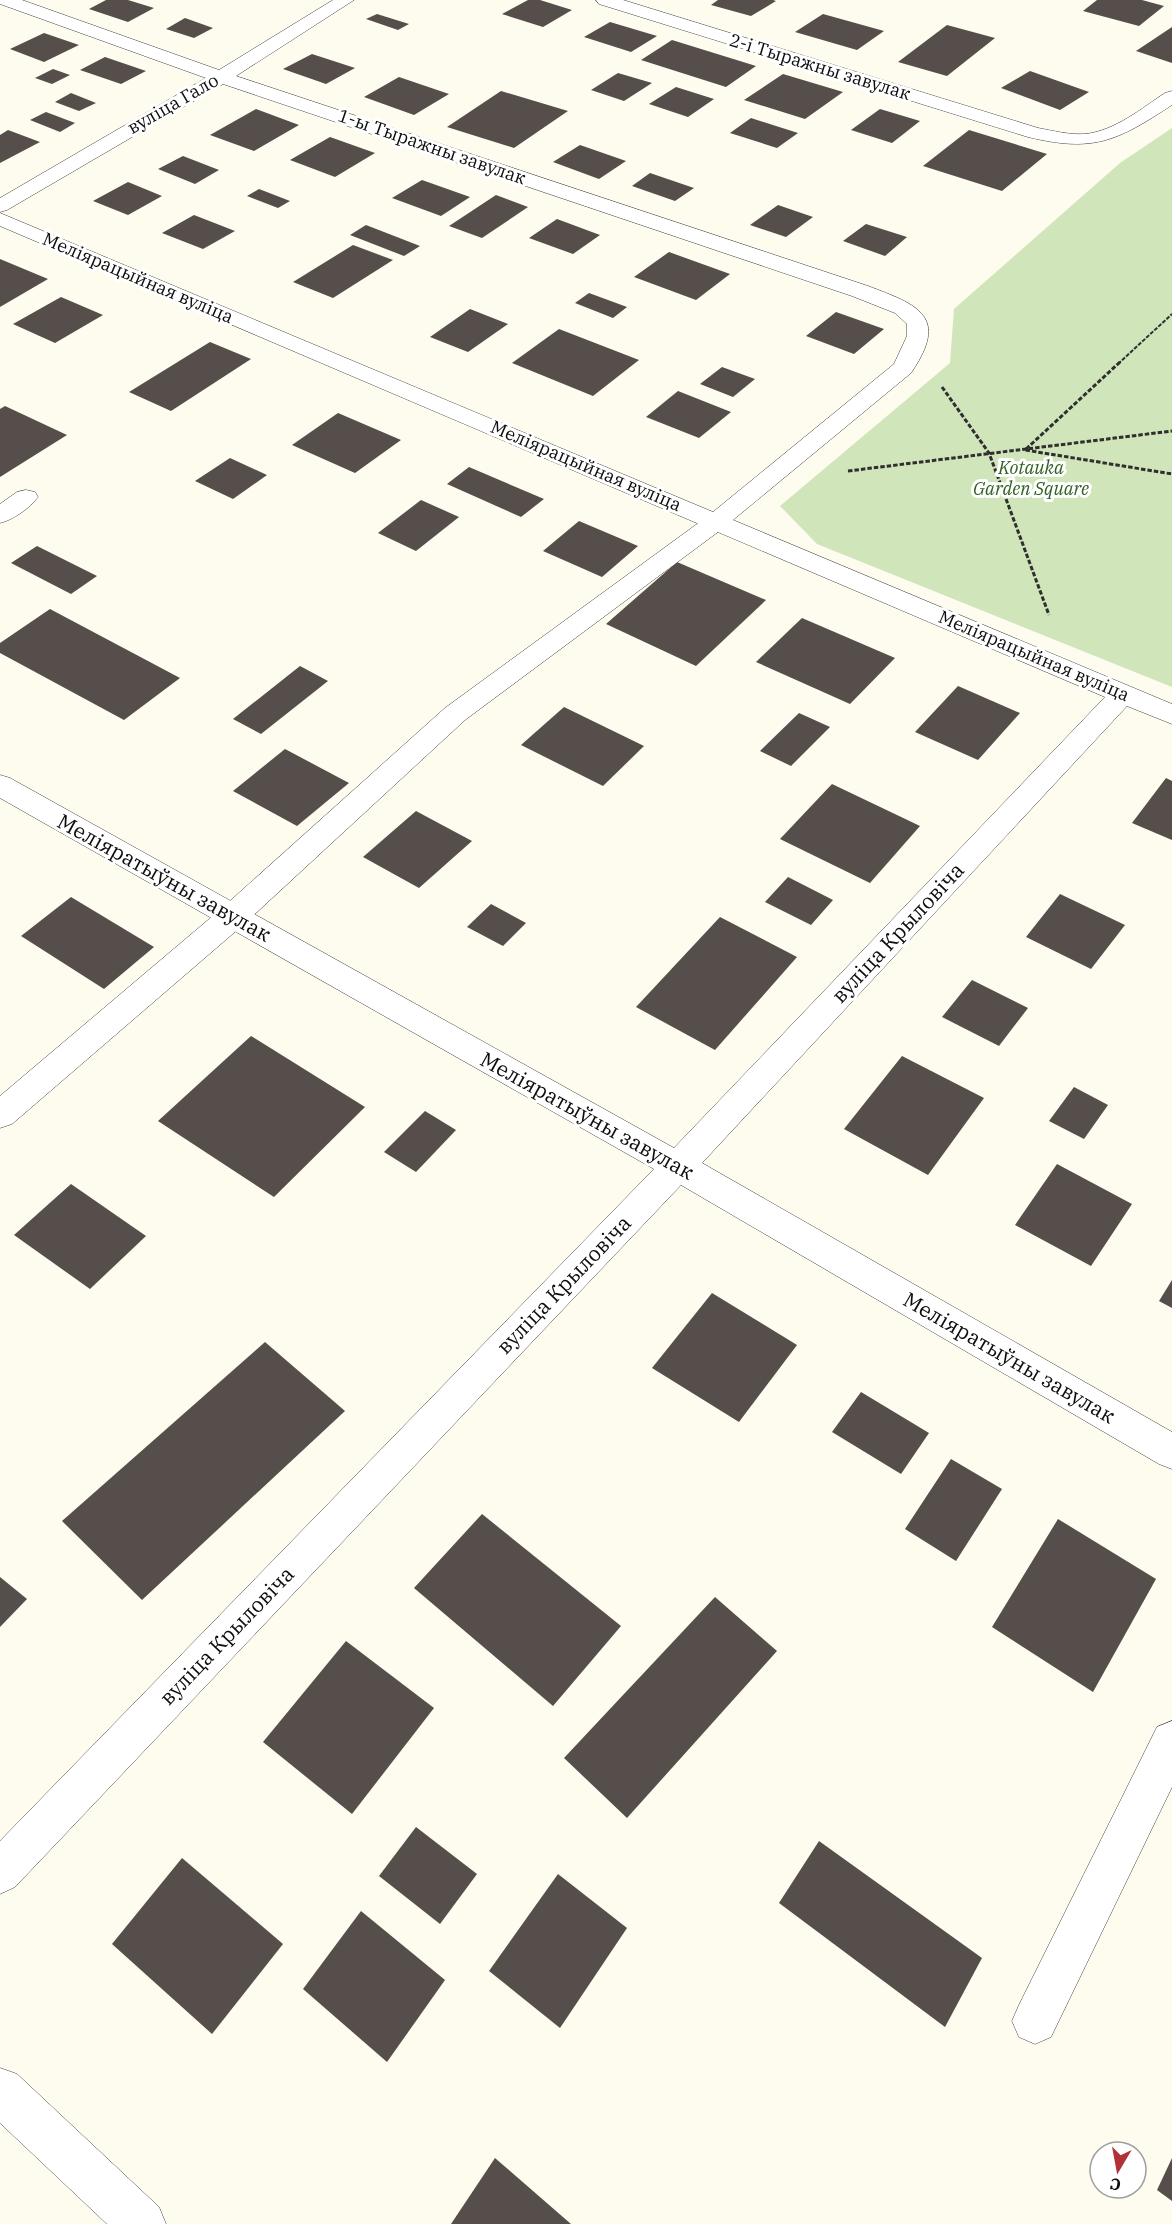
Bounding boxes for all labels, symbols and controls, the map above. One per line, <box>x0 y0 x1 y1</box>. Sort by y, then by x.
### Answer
street label: 2-і Тыражны завулак <box>727 28 914 105</box>
street label: вуліца Гало <box>123 68 222 139</box>
street label: 1-ы Тыражны завулак <box>335 104 530 190</box>
street label: Меліярацыйная вуліца <box>39 227 237 328</box>
street label: Меліярацыйная вуліца <box>487 415 685 516</box>
park label: Kotauka Garden Square <box>973 456 1089 500</box>
street label: Меліярацыйная вуліца <box>935 605 1133 706</box>
street label: Меліяратыўны завулак <box>53 807 276 948</box>
street label: вуліца Крыловіча <box>825 856 970 1009</box>
street label: Меліяратыўны завулак <box>476 1045 699 1186</box>
street label: вуліца Крыловіча <box>490 1209 637 1360</box>
street label: Меліяратыўны завулак <box>898 1285 1121 1429</box>
street label: вуліца Крыловіча <box>153 1560 300 1711</box>
north arrow <box>1088 2140 1148 2200</box>
text: С <box>1108 2174 1122 2196</box>

